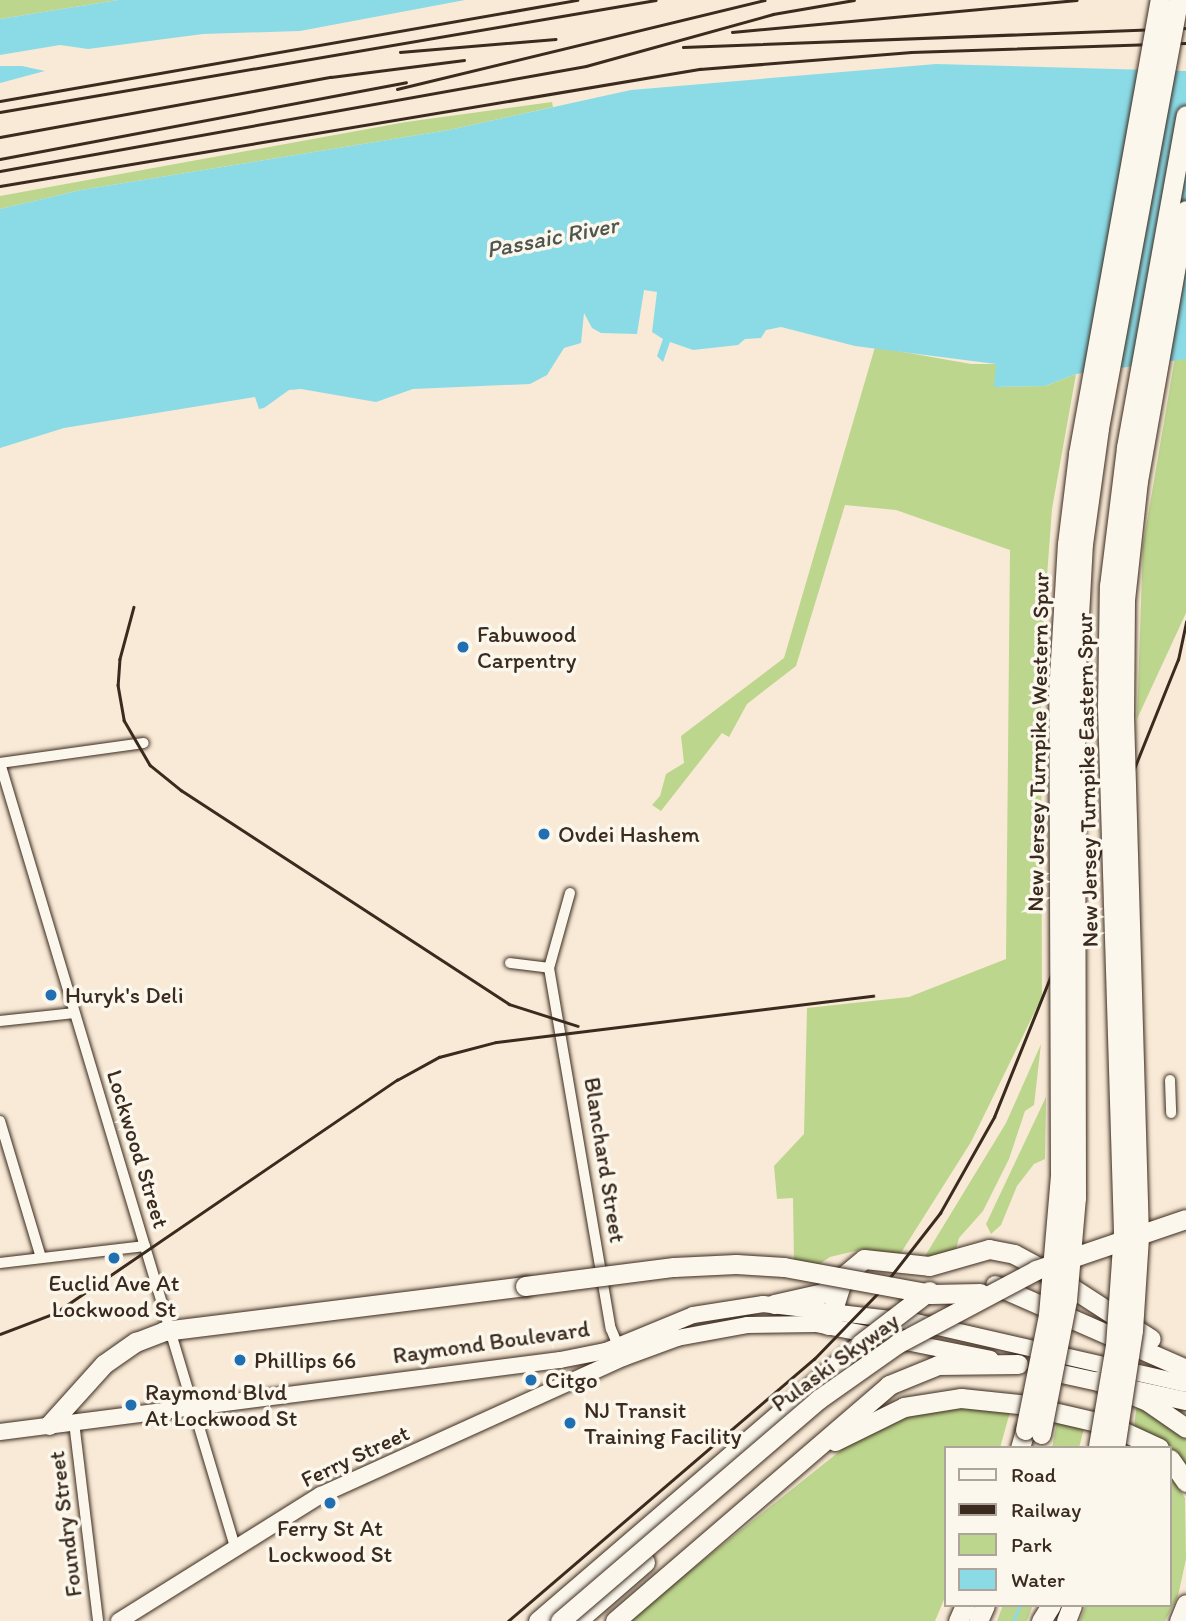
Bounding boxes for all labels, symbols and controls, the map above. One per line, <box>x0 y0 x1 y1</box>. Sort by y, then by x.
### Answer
water label: Passaic River <box>484 210 620 264</box>
street label: New Jersey Turnpike Western Spur <box>1021 571 1055 913</box>
street label: New Jersey Turnpike Eastern Spur <box>1070 612 1104 948</box>
place label: Fabuwood Carpentry <box>477 620 576 674</box>
marker: Fabuwood Carpentry <box>455 639 471 655</box>
place label: Ovdei Hashem <box>558 820 700 848</box>
marker: Ovdei Hashem <box>536 826 552 842</box>
place label: Huryk's Deli <box>65 981 184 1009</box>
marker: Huryk's Deli <box>43 987 59 1003</box>
street label: Lockwood Street <box>101 1067 175 1231</box>
street label: Blanchard Street <box>578 1075 632 1245</box>
marker: Euclid Ave At Lockwood St <box>106 1250 122 1266</box>
place label: Euclid Ave At Lockwood St <box>49 1269 179 1323</box>
street label: Pulaski Skyway <box>766 1307 904 1417</box>
street label: Raymond Boulevard <box>391 1314 591 1370</box>
place label: Phillips 66 <box>254 1346 356 1374</box>
marker: Phillips 66 <box>232 1352 248 1368</box>
place label: Citgo <box>545 1366 598 1394</box>
marker: Citgo <box>523 1372 539 1388</box>
place label: Raymond Blvd At Lockwood St <box>145 1378 298 1432</box>
place label: NJ Transit Training Facility <box>584 1396 742 1450</box>
marker: Raymond Blvd At Lockwood St <box>123 1397 139 1413</box>
marker: NJ Transit Training Facility <box>562 1415 578 1431</box>
street label: Ferry Street <box>296 1419 414 1493</box>
legend <box>944 1446 1172 1607</box>
street label: Foundry Street <box>42 1450 88 1598</box>
text: Road <box>1011 1462 1056 1487</box>
marker: Ferry St At Lockwood St <box>322 1495 338 1511</box>
text: Railway <box>1011 1497 1081 1522</box>
place label: Ferry St At Lockwood St <box>268 1514 392 1568</box>
text: Park <box>1011 1532 1052 1557</box>
text: Water <box>1011 1567 1065 1592</box>

